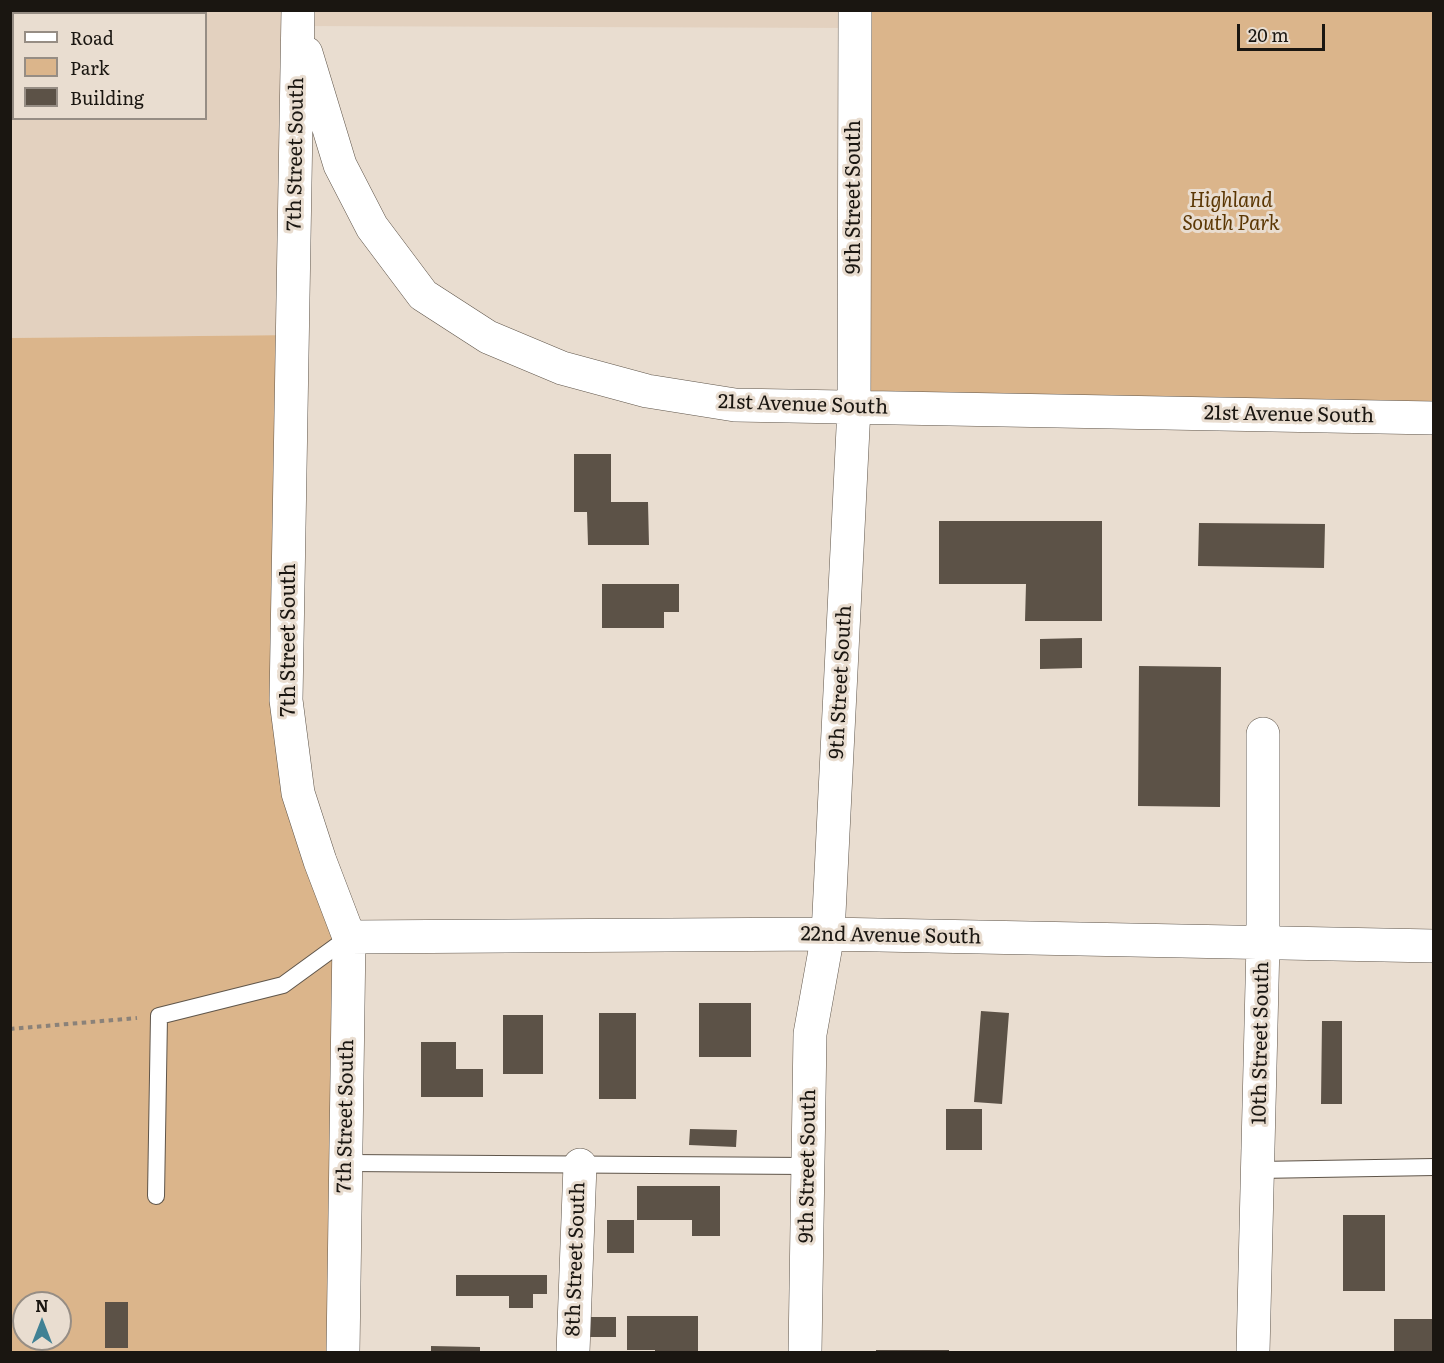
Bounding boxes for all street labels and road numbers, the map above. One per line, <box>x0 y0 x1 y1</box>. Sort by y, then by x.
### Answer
street label: 7th Street South <box>283 77 309 231</box>
street label: 9th Street South <box>842 120 866 274</box>
street label: 21st Avenue South <box>717 390 889 420</box>
street label: 21st Avenue South <box>1204 402 1374 428</box>
street label: 7th Street South <box>277 563 301 717</box>
street label: 9th Street South <box>825 604 857 760</box>
street label: 22nd Avenue South <box>800 922 982 950</box>
street label: 10th Street South <box>1248 961 1274 1125</box>
street label: 7th Street South <box>333 1039 359 1193</box>
street label: 9th Street South <box>795 1089 821 1243</box>
street label: 8th Street South <box>561 1181 591 1337</box>

